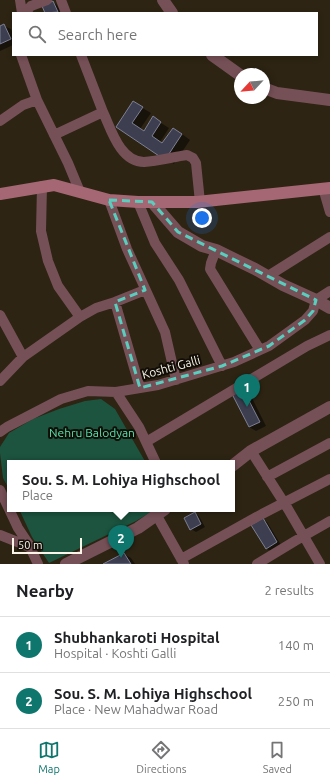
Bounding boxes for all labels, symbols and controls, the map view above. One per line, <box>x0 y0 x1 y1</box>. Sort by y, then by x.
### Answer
search box <box>12 12 318 56</box>
icon: search <box>26 23 48 45</box>
text: Search here <box>58 26 137 43</box>
north arrow <box>234 68 270 104</box>
your location <box>192 208 212 228</box>
street label: Koshti Galli <box>140 353 202 381</box>
pin: 1 <box>234 374 260 407</box>
park label: Nehru Balodyan <box>49 426 135 439</box>
popup <box>7 460 235 512</box>
text: Sou. S. M. Lohiya Highschool <box>22 471 220 488</box>
text: Place <box>22 488 53 502</box>
pin: 2 <box>108 525 134 558</box>
scale bar <box>12 536 82 555</box>
text: 50 m <box>18 539 42 551</box>
text: Nearby <box>16 581 74 600</box>
text: 2 results <box>264 583 314 597</box>
text: Shubhankaroti Hospital <box>54 629 220 646</box>
text: 1 <box>25 638 33 652</box>
text: 140 m <box>278 638 314 652</box>
text: Hospital · Koshti Galli <box>54 646 176 660</box>
text: Sou. S. M. Lohiya Highschool <box>54 685 252 702</box>
text: 2 <box>25 694 33 708</box>
text: 250 m <box>278 694 314 708</box>
text: Place · New Mahadwar Road <box>54 702 218 716</box>
tab: Map <box>38 739 60 775</box>
tab: Directions <box>136 739 186 775</box>
tab: Saved <box>263 739 292 775</box>

